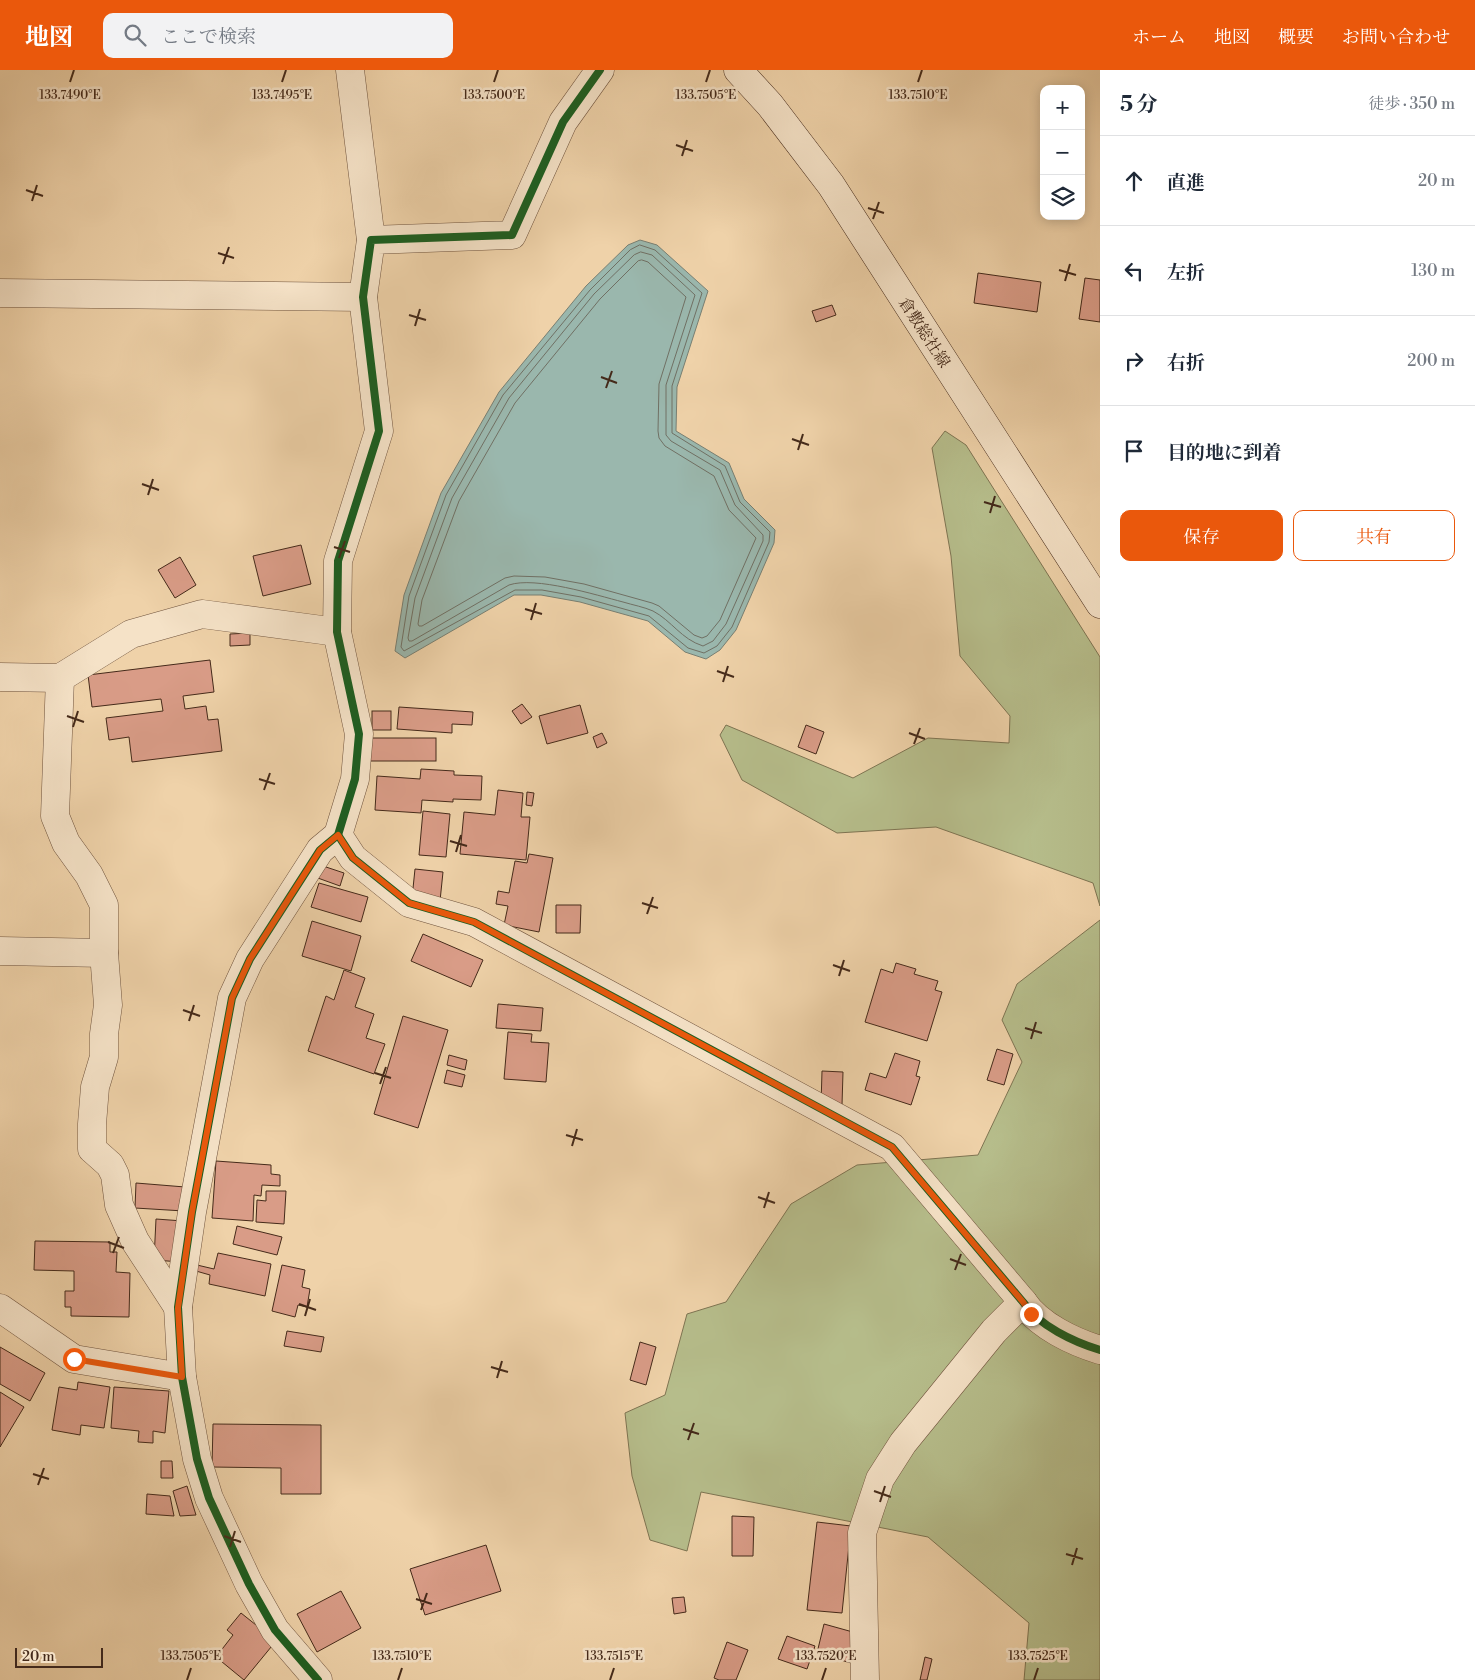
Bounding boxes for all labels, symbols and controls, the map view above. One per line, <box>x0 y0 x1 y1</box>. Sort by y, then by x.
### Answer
search box <box>103 13 453 58</box>
icon: search <box>121 21 149 49</box>
text: 地図 <box>25 23 73 53</box>
text: ここで検索 <box>161 25 256 49</box>
text: ホーム <box>1132 26 1186 49</box>
text: 地図 <box>1214 26 1250 49</box>
text: 概要 <box>1278 26 1314 49</box>
text: お問い合わせ <box>1342 26 1450 49</box>
map controls <box>1040 85 1085 220</box>
button: + <box>1040 85 1085 130</box>
text: 133.7490°E <box>39 88 101 103</box>
text: 133.7495°E <box>252 88 312 103</box>
text: 133.7500°E <box>463 88 525 103</box>
text: 133.7505°E <box>676 88 736 103</box>
text: 133.7510°E <box>889 88 947 103</box>
text: 5 分 <box>1120 92 1157 118</box>
text: 徒歩 · 350 m <box>1368 94 1455 114</box>
button: − <box>1040 130 1085 175</box>
icon: ahead <box>1120 167 1148 195</box>
text: 直進 <box>1167 171 1205 195</box>
text: 20 m <box>1418 171 1455 191</box>
button: layers <box>1040 175 1085 220</box>
icon: left <box>1120 257 1148 285</box>
text: 左折 <box>1167 261 1205 285</box>
text: 130 m <box>1411 261 1455 281</box>
street label: 倉敷総社線 <box>894 294 954 372</box>
icon: right <box>1120 347 1148 375</box>
text: 右折 <box>1167 351 1205 375</box>
text: 200 m <box>1407 351 1455 371</box>
icon: arrive <box>1120 437 1148 465</box>
text: 目的地に到着 <box>1167 441 1281 465</box>
button: 保存 <box>1120 510 1283 561</box>
button: 共有 <box>1293 510 1455 561</box>
route end <box>1020 1303 1043 1326</box>
route start <box>63 1348 86 1371</box>
scale bar <box>15 1645 102 1668</box>
text: 20 m <box>22 1648 54 1666</box>
text: 133.7505°E <box>161 1649 221 1664</box>
text: 133.7510°E <box>373 1649 431 1664</box>
text: 133.7515°E <box>585 1649 643 1664</box>
text: 133.7520°E <box>796 1649 857 1664</box>
text: 133.7525°E <box>1008 1649 1068 1664</box>

